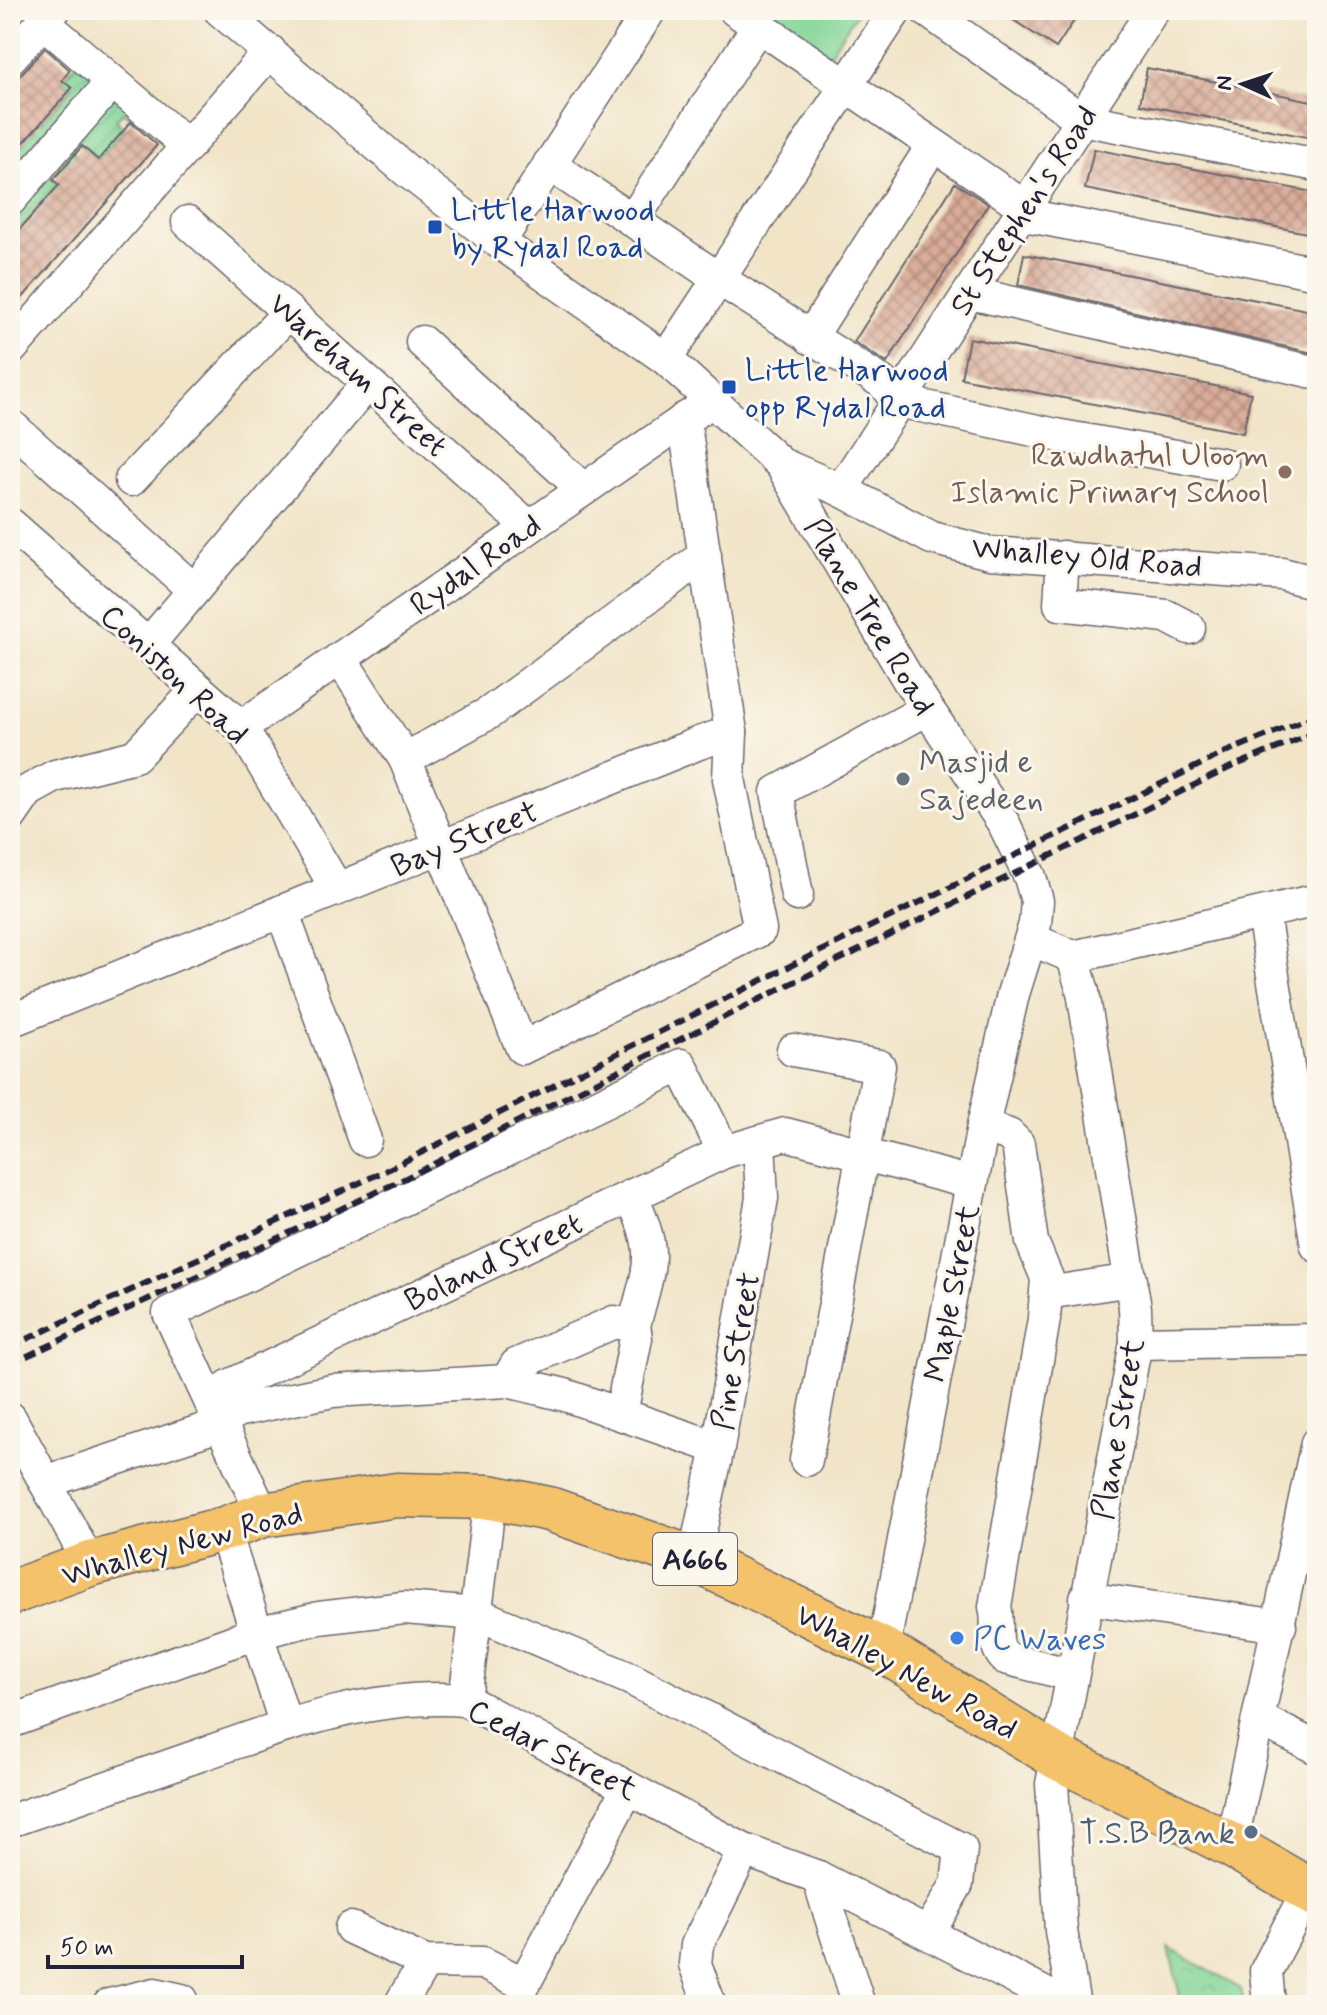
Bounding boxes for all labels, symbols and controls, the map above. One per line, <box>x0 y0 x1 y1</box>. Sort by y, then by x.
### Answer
north arrow <box>1203 44 1283 124</box>
text: N <box>1211 75 1239 91</box>
street label: St Stephen's Road <box>941 98 1108 324</box>
place label: Little Harwood by Rydal Road <box>451 190 655 269</box>
marker: Little Harwood by Rydal Road <box>426 218 444 236</box>
street label: Wareham Street <box>259 284 456 467</box>
place label: Little Harwood opp Rydal Road <box>745 350 949 429</box>
marker: Little Harwood opp Rydal Road <box>720 378 738 396</box>
place label: Rawdhatul Uloom Islamic Primary School <box>950 435 1269 514</box>
marker: Rawdhatul Uloom Islamic Primary School <box>1276 463 1294 481</box>
street label: Rydal Road <box>402 505 550 626</box>
street label: Plane Tree Road <box>794 511 945 724</box>
street label: Whalley Old Road <box>970 527 1204 589</box>
street label: Coniston Road <box>90 596 257 755</box>
place label: Masjid e Sajedeen <box>919 742 1043 821</box>
marker: Masjid e Sajedeen <box>894 770 912 788</box>
street label: Bay Street <box>385 791 544 888</box>
street label: Maple Street <box>915 1201 991 1386</box>
street label: Boland Street <box>398 1203 590 1322</box>
street label: Pine Street <box>702 1269 772 1434</box>
street label: Plane Street <box>1082 1335 1156 1523</box>
street label: Whalley New Road <box>58 1493 307 1597</box>
road number: A666 <box>653 1533 737 1585</box>
street label: Whalley New Road <box>788 1594 1024 1751</box>
place label: PC Waves <box>973 1619 1106 1661</box>
marker: PC Waves <box>948 1629 966 1647</box>
street label: Cedar Street <box>460 1690 644 1812</box>
place label: T.S.B Bank <box>1079 1813 1235 1855</box>
marker: T.S.B Bank <box>1242 1823 1260 1841</box>
scale bar <box>48 1919 242 1969</box>
text: 50 m <box>60 1933 114 1964</box>

